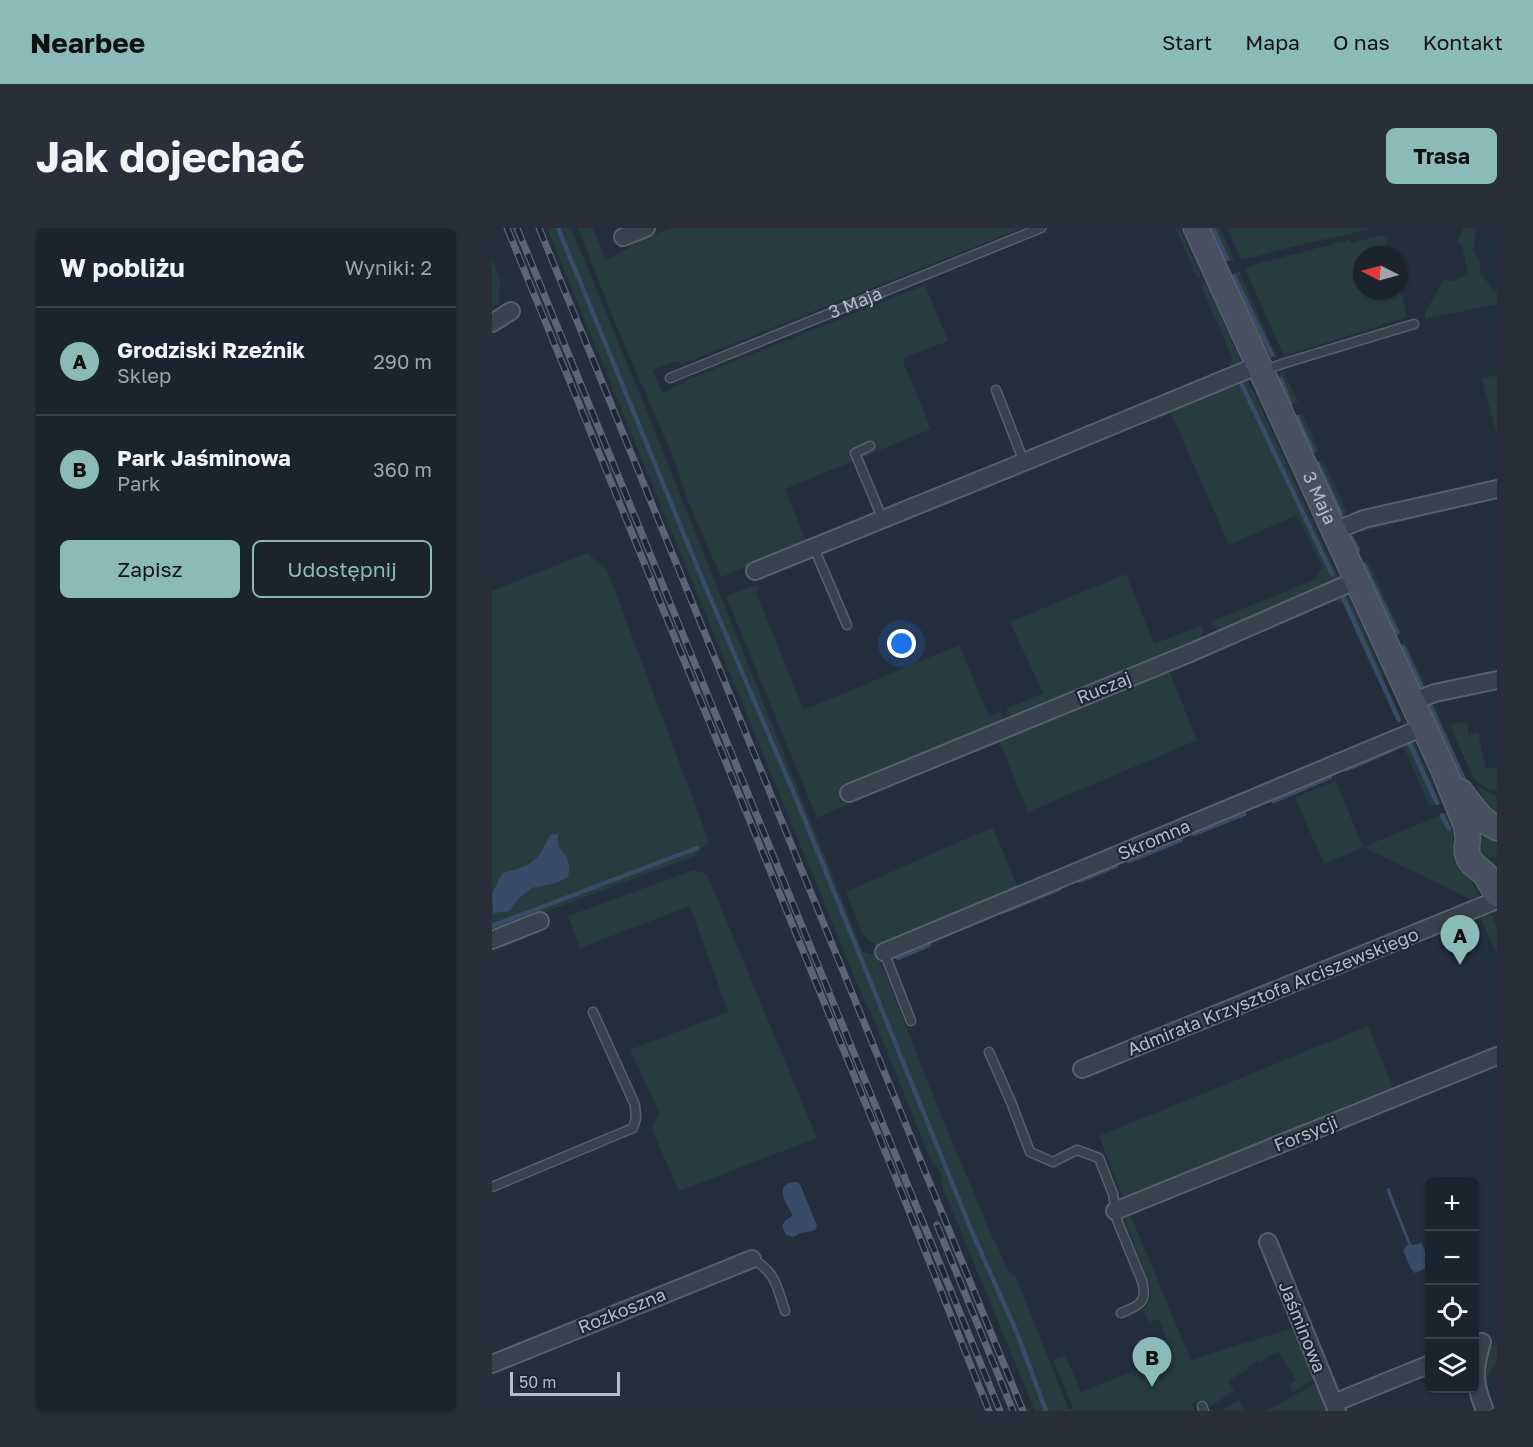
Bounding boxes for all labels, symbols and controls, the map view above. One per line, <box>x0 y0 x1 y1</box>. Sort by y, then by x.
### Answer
text: Nearbee <box>30 26 145 59</box>
text: Start <box>1162 29 1212 55</box>
text: Mapa <box>1245 29 1300 55</box>
text: O nas <box>1333 29 1390 55</box>
text: Kontakt <box>1423 29 1503 55</box>
button: Trasa <box>1386 128 1497 184</box>
text: Jak dojechać <box>36 131 305 181</box>
north arrow <box>1353 246 1407 300</box>
text: W pobliżu <box>60 252 185 283</box>
text: Wyniki: 2 <box>345 255 432 279</box>
street label: 3 Maja <box>825 281 885 323</box>
text: Grodziski Rzeźnik <box>117 336 305 363</box>
text: A <box>72 349 87 373</box>
text: 290 m <box>373 349 432 373</box>
text: Sklep <box>117 363 171 387</box>
text: Park Jaśminowa <box>117 444 291 471</box>
text: B <box>72 457 87 481</box>
text: 360 m <box>373 457 432 481</box>
street label: 3 Maja <box>1299 468 1342 528</box>
text: Park <box>117 471 160 495</box>
button: Zapisz <box>60 540 240 598</box>
button: Udostępnij <box>252 540 432 598</box>
your location <box>887 629 916 658</box>
street label: Ruczaj <box>1073 666 1134 708</box>
street label: Skromna <box>1114 814 1193 864</box>
pin: A <box>1440 916 1480 965</box>
street label: Admirała Krzysztofa Arciszewskiego <box>1124 922 1422 1060</box>
street label: Forsycji <box>1270 1110 1341 1156</box>
map controls <box>1425 1177 1479 1393</box>
button: + <box>1425 1177 1479 1231</box>
button: − <box>1425 1231 1479 1285</box>
street label: Jaśminowa <box>1275 1278 1331 1376</box>
street label: Rozkoszna <box>575 1283 669 1338</box>
button: locate <box>1425 1285 1479 1339</box>
pin: B <box>1132 1338 1172 1387</box>
button: layers <box>1425 1339 1479 1393</box>
scale bar <box>510 1369 620 1396</box>
text: 50 m <box>519 1372 556 1392</box>

